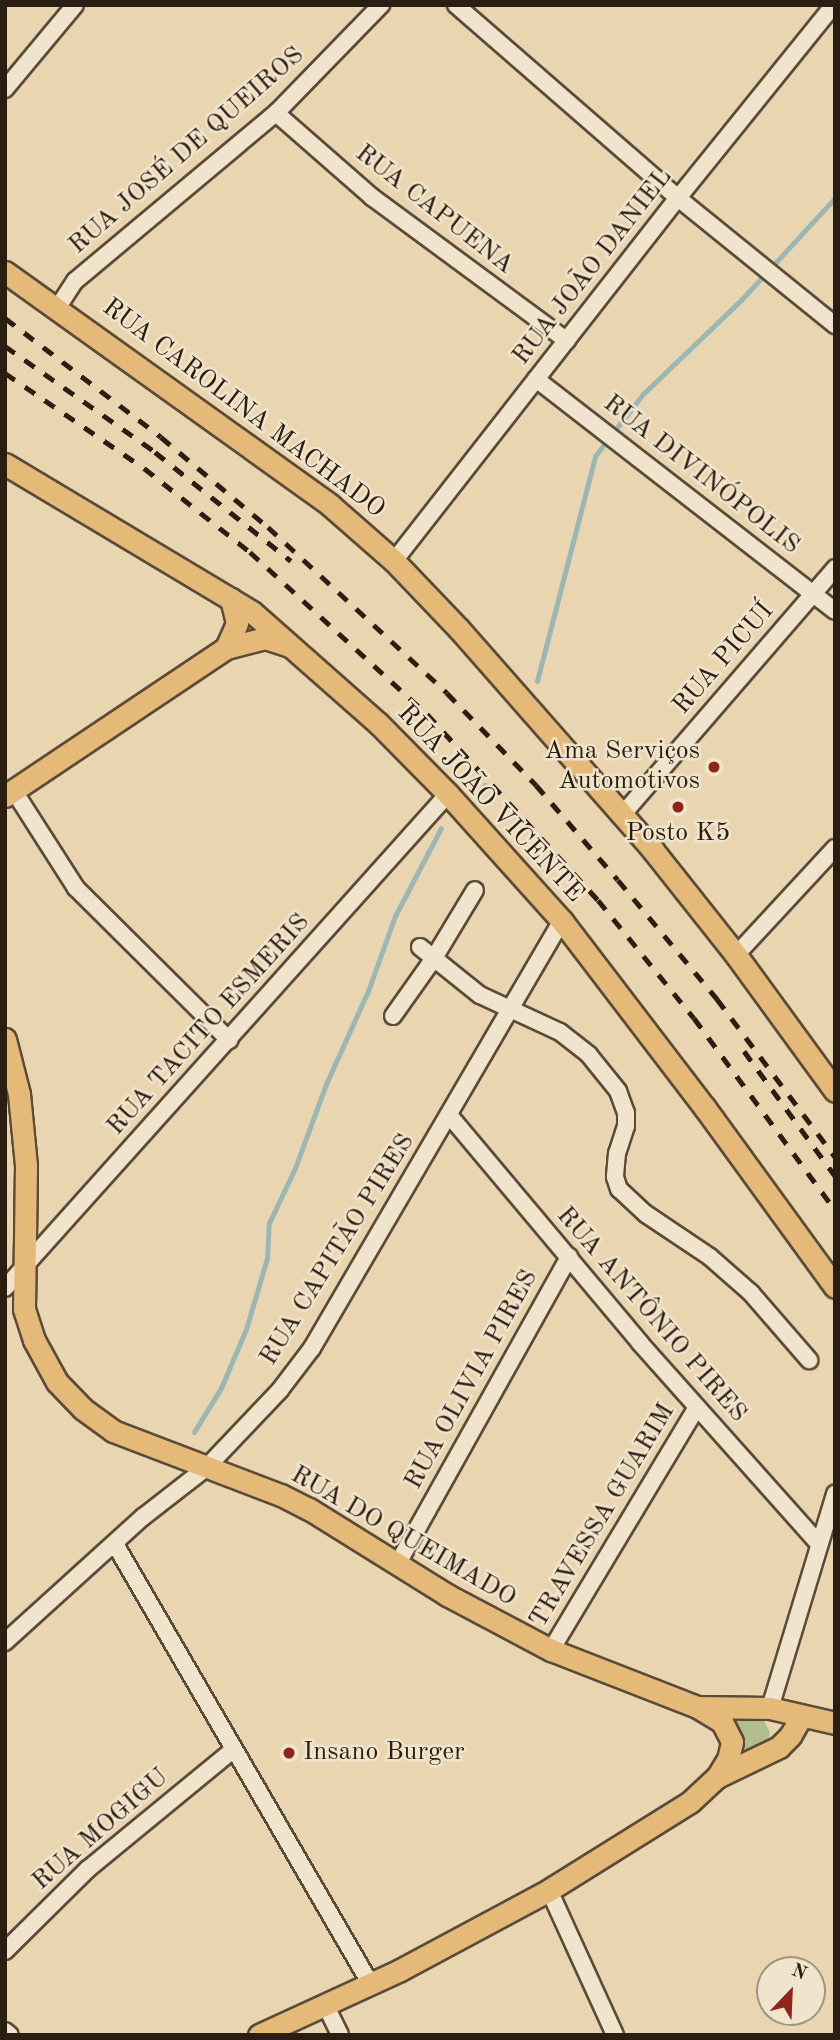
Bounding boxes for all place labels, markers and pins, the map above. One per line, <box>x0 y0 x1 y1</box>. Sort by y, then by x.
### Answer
place label: Ama Serviços Automotivos <box>544 736 700 798</box>
marker: Ama Serviços Automotivos <box>706 759 722 775</box>
marker: Posto K5 <box>670 799 686 815</box>
place label: Posto K5 <box>626 818 730 850</box>
place label: Insano Burger <box>303 1737 465 1769</box>
marker: Insano Burger <box>281 1745 297 1761</box>

